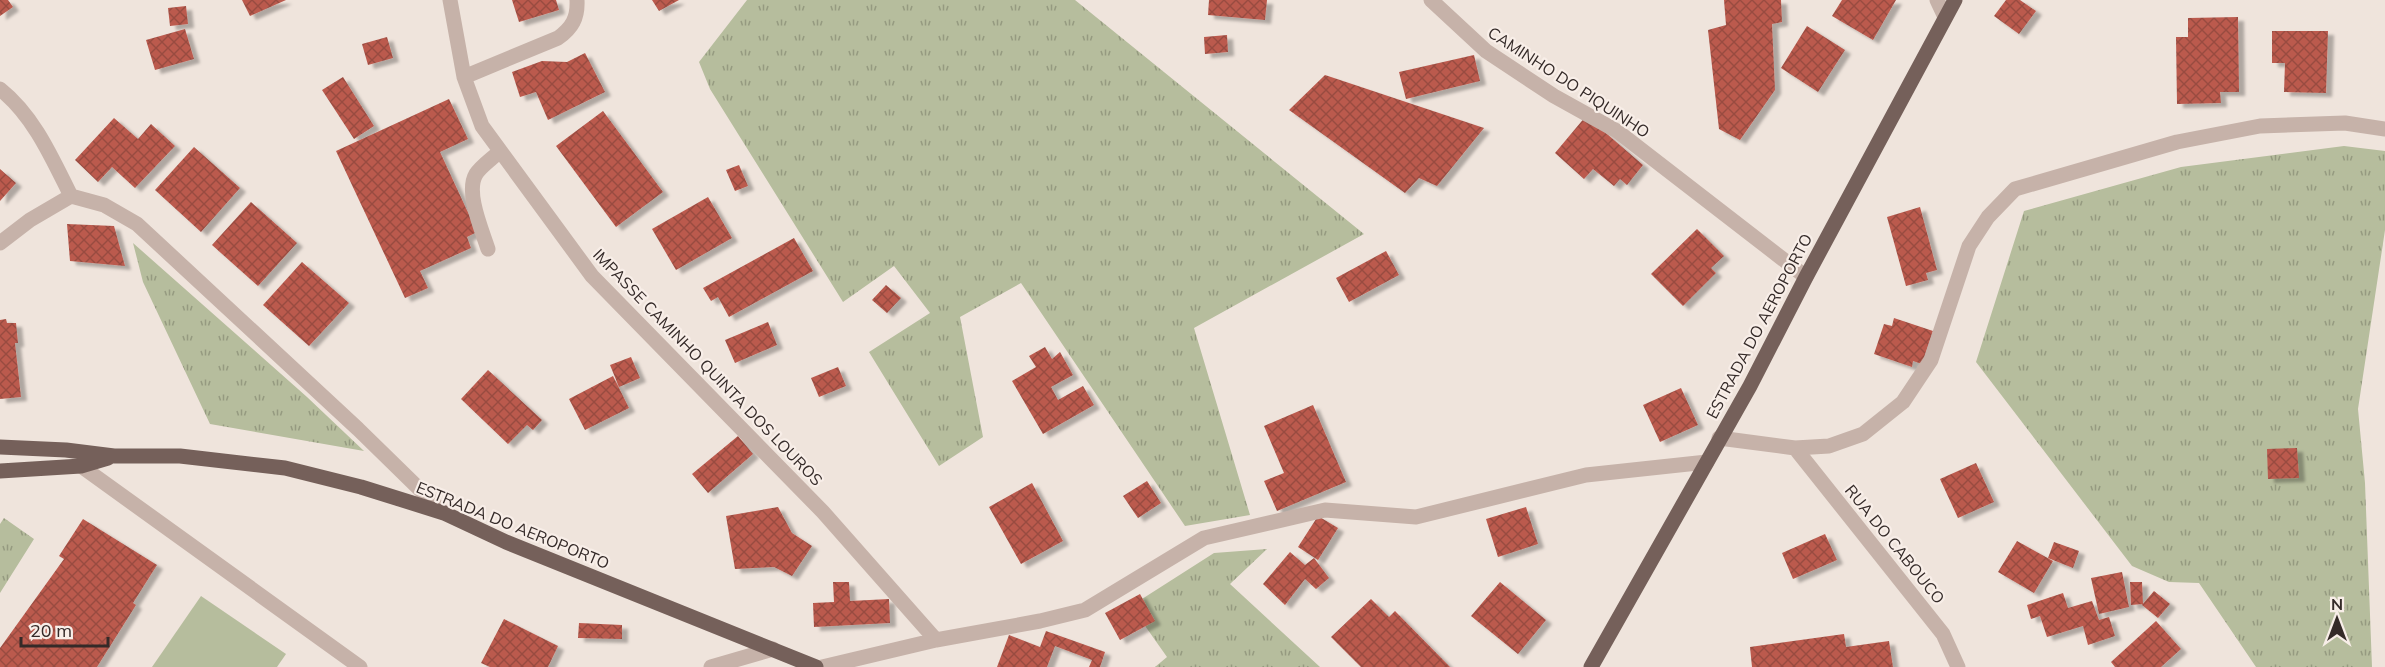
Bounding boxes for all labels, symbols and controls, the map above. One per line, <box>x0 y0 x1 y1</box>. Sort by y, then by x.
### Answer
street label: CAMINHO DO PIQUINHO <box>1484 22 1654 142</box>
street label: ESTRADA DO AEROPORTO <box>1702 230 1816 422</box>
street label: IMPASSE CAMINHO QUINTA DOS LOUROS <box>589 244 827 490</box>
street label: ESTRADA DO AEROPORTO <box>413 477 613 573</box>
street label: RUA DO CABOUCO <box>1841 480 1949 608</box>
north arrow <box>2307 589 2367 649</box>
text: N <box>2331 594 2343 614</box>
scale bar <box>21 610 108 648</box>
text: 20 m <box>30 619 72 642</box>

